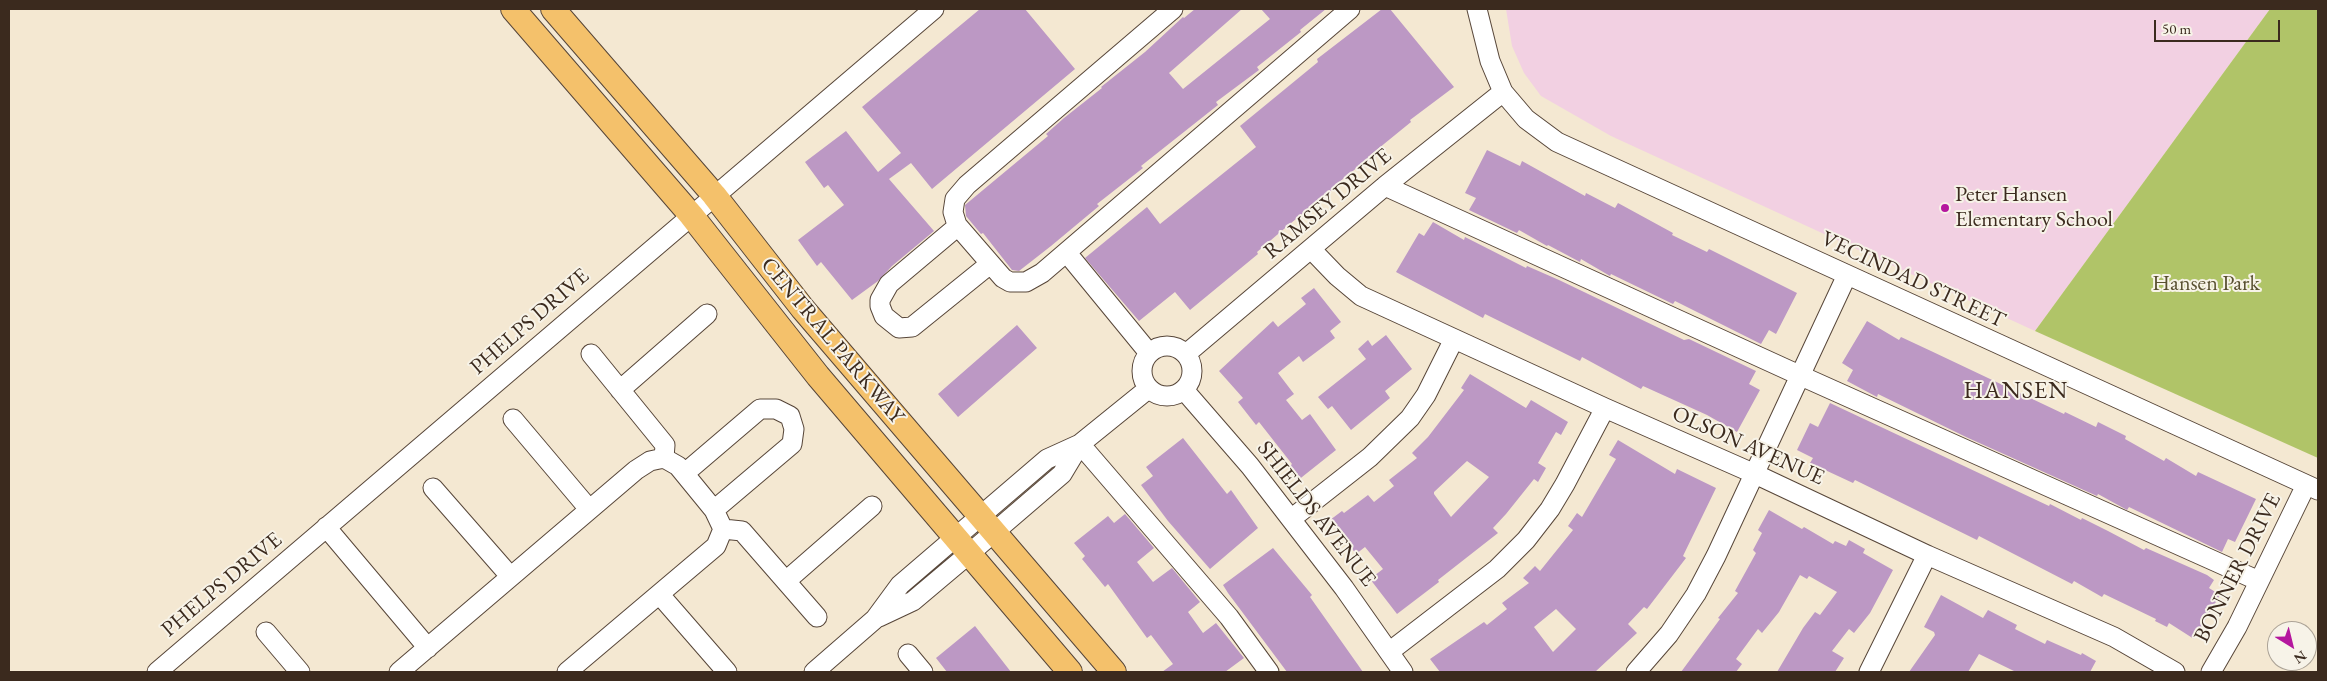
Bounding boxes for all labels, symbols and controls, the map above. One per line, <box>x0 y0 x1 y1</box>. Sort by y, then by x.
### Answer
scale bar <box>2157 10 2283 42</box>
text: 50 m <box>2162 19 2191 38</box>
street label: RAMSEY DRIVE <box>1259 143 1397 265</box>
place label: Peter Hansen Elementary School <box>1955 182 2113 234</box>
marker: Peter Hansen Elementary School <box>1939 202 1951 214</box>
street label: VECINDAD STREET <box>1817 226 2009 334</box>
street label: CENTRAL PARKWAY <box>755 253 909 429</box>
street label: PHELPS DRIVE <box>465 263 595 381</box>
park label: Hansen Park <box>2152 271 2260 297</box>
district label: HANSEN <box>1963 377 2069 405</box>
street label: OLSON AVENUE <box>1668 401 1828 491</box>
street label: SHIELDS AVENUE <box>1251 436 1381 592</box>
street label: BONNER DRIVE <box>2189 489 2287 647</box>
street label: PHELPS DRIVE <box>156 527 288 643</box>
north arrow <box>2267 621 2317 671</box>
text: N <box>2290 647 2310 668</box>

